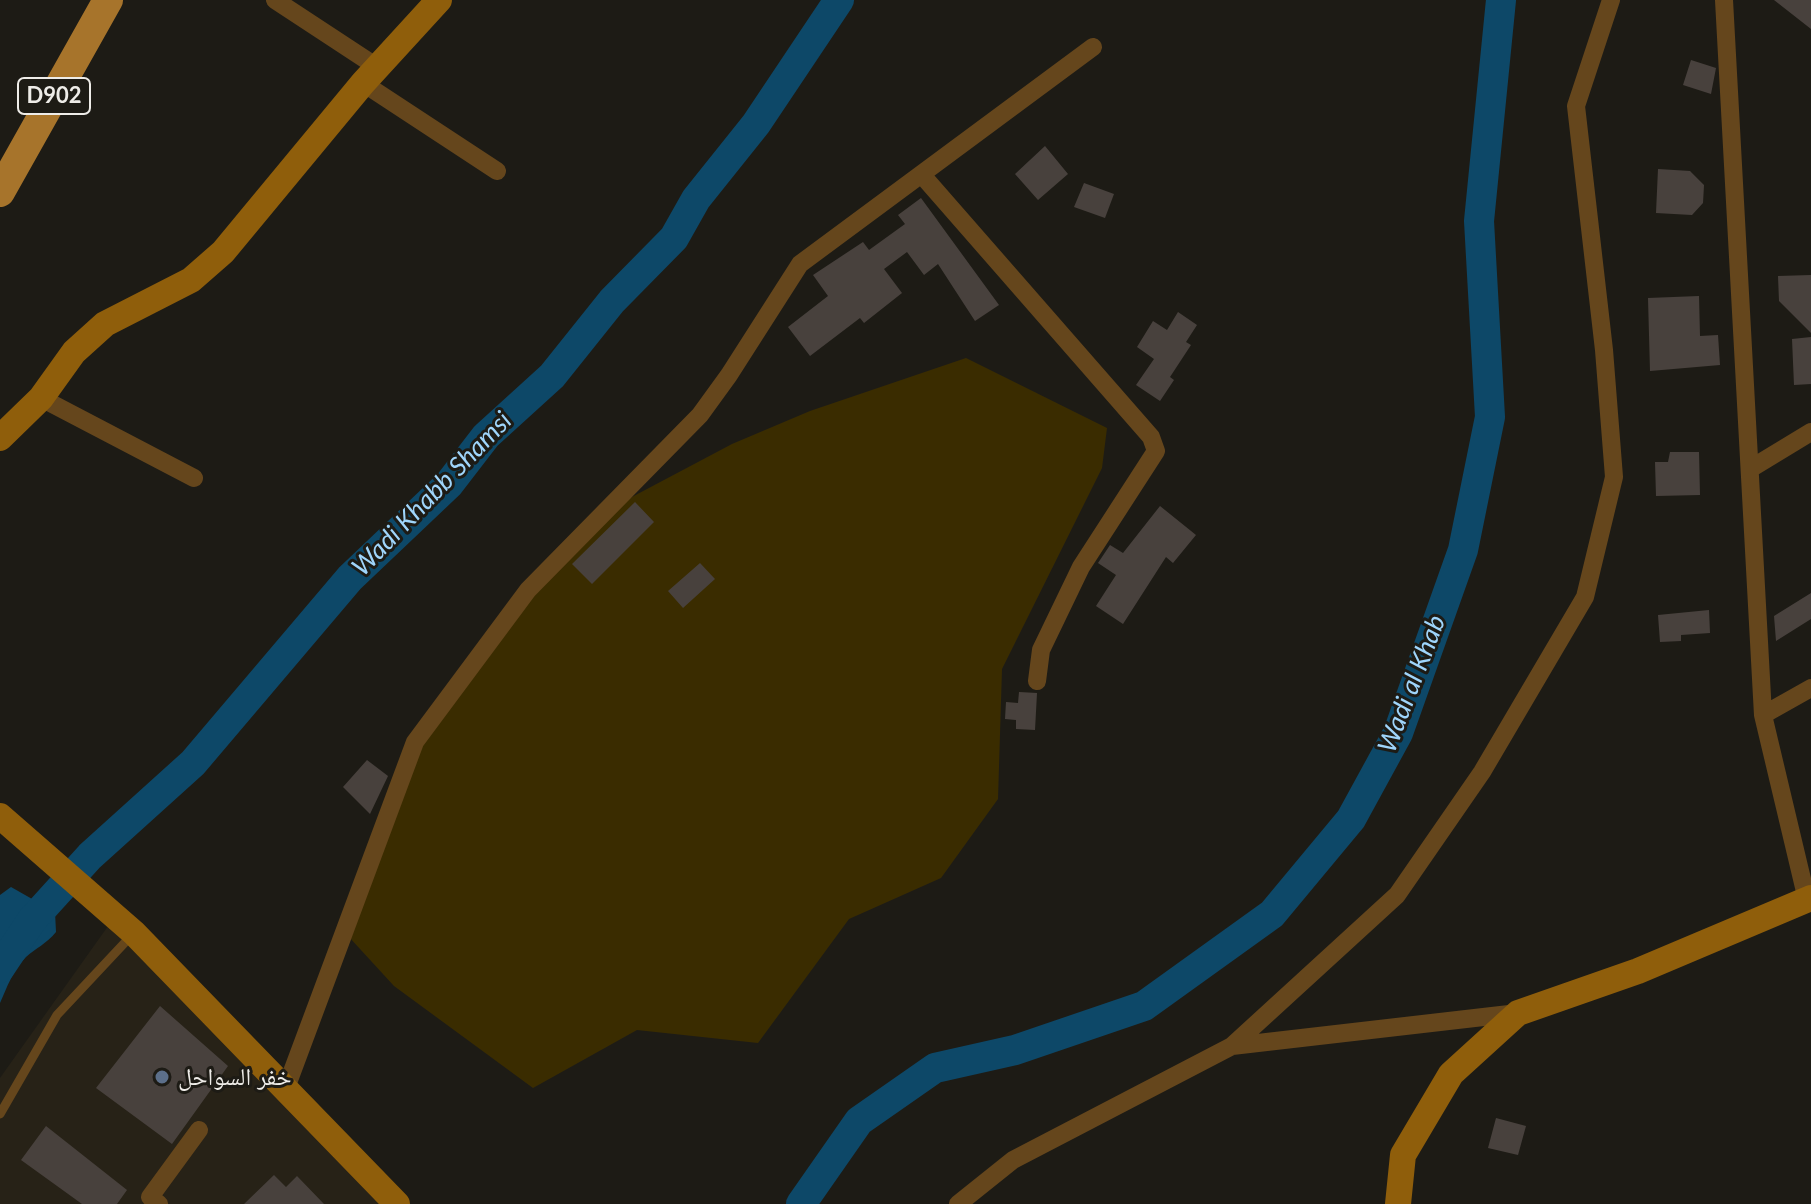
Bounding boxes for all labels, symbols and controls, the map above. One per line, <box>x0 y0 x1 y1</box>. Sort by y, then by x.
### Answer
road number: D902 <box>18 78 90 114</box>
water label: Wadi Khabb Shamsi <box>346 405 518 583</box>
water label: Wadi al Khab <box>1372 611 1452 757</box>
place label: خفر السواحل <box>178 1063 291 1091</box>
marker: خفر السواحل <box>153 1068 171 1086</box>

